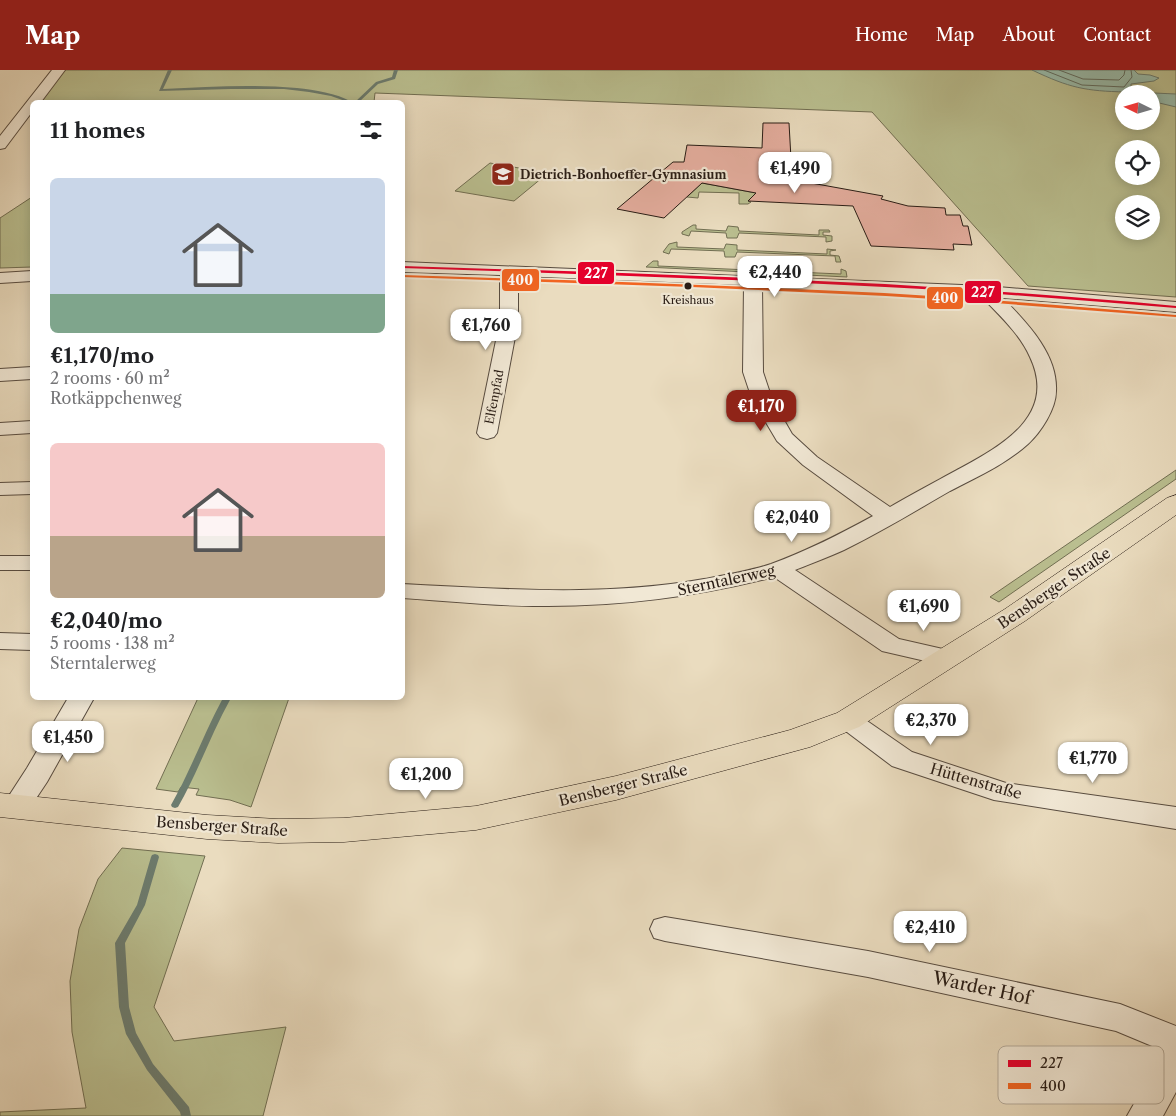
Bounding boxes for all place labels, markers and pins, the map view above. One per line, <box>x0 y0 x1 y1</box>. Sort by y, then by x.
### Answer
pin: €1,490 <box>754 152 836 194</box>
school or university icon: Dietrich-Bonhoeffer-Gymnasium <box>490 161 516 187</box>
place label: Dietrich-Bonhoeffer-Gymnasium <box>520 167 727 182</box>
pin: €2,440 <box>734 256 816 298</box>
marker: Kreishaus <box>683 281 693 291</box>
place label: Kreishaus <box>662 293 714 307</box>
pin: €1,760 <box>445 308 527 351</box>
pin: €1,170 <box>720 390 802 432</box>
pin: €2,040 <box>751 500 833 543</box>
pin: €1,690 <box>883 590 965 632</box>
pin: €2,370 <box>890 704 972 746</box>
pin: €1,450 <box>27 720 109 763</box>
pin: €1,770 <box>1052 742 1134 784</box>
pin: €1,200 <box>385 758 467 800</box>
pin: €2,410 <box>889 910 971 953</box>

